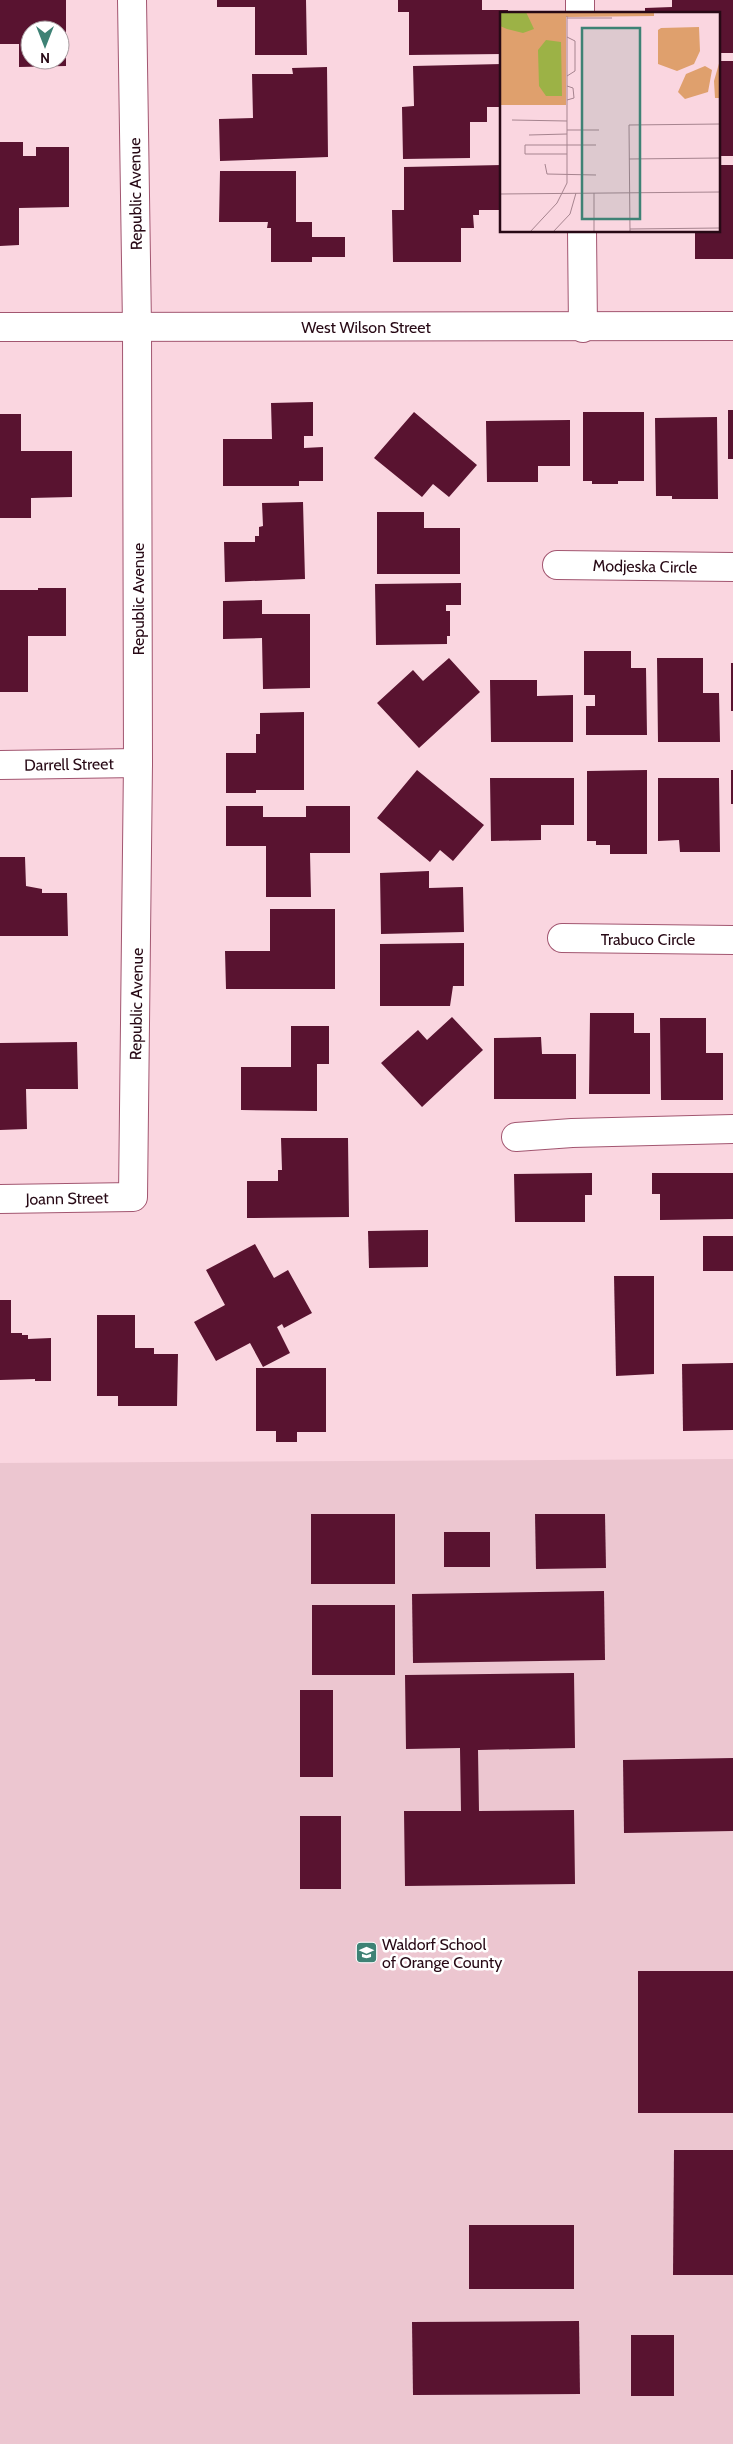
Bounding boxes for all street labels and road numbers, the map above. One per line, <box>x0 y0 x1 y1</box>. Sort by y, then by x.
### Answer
street label: Republic Avenue <box>125 138 146 250</box>
street label: West Wilson Street <box>301 318 431 337</box>
street label: Republic Avenue <box>129 543 148 655</box>
street label: Modjeska Circle <box>592 556 698 577</box>
street label: Darrell Street <box>24 754 115 775</box>
street label: Trabuco Circle <box>601 930 695 949</box>
street label: Republic Avenue <box>126 948 147 1060</box>
street label: Joann Street <box>24 1188 109 1209</box>

